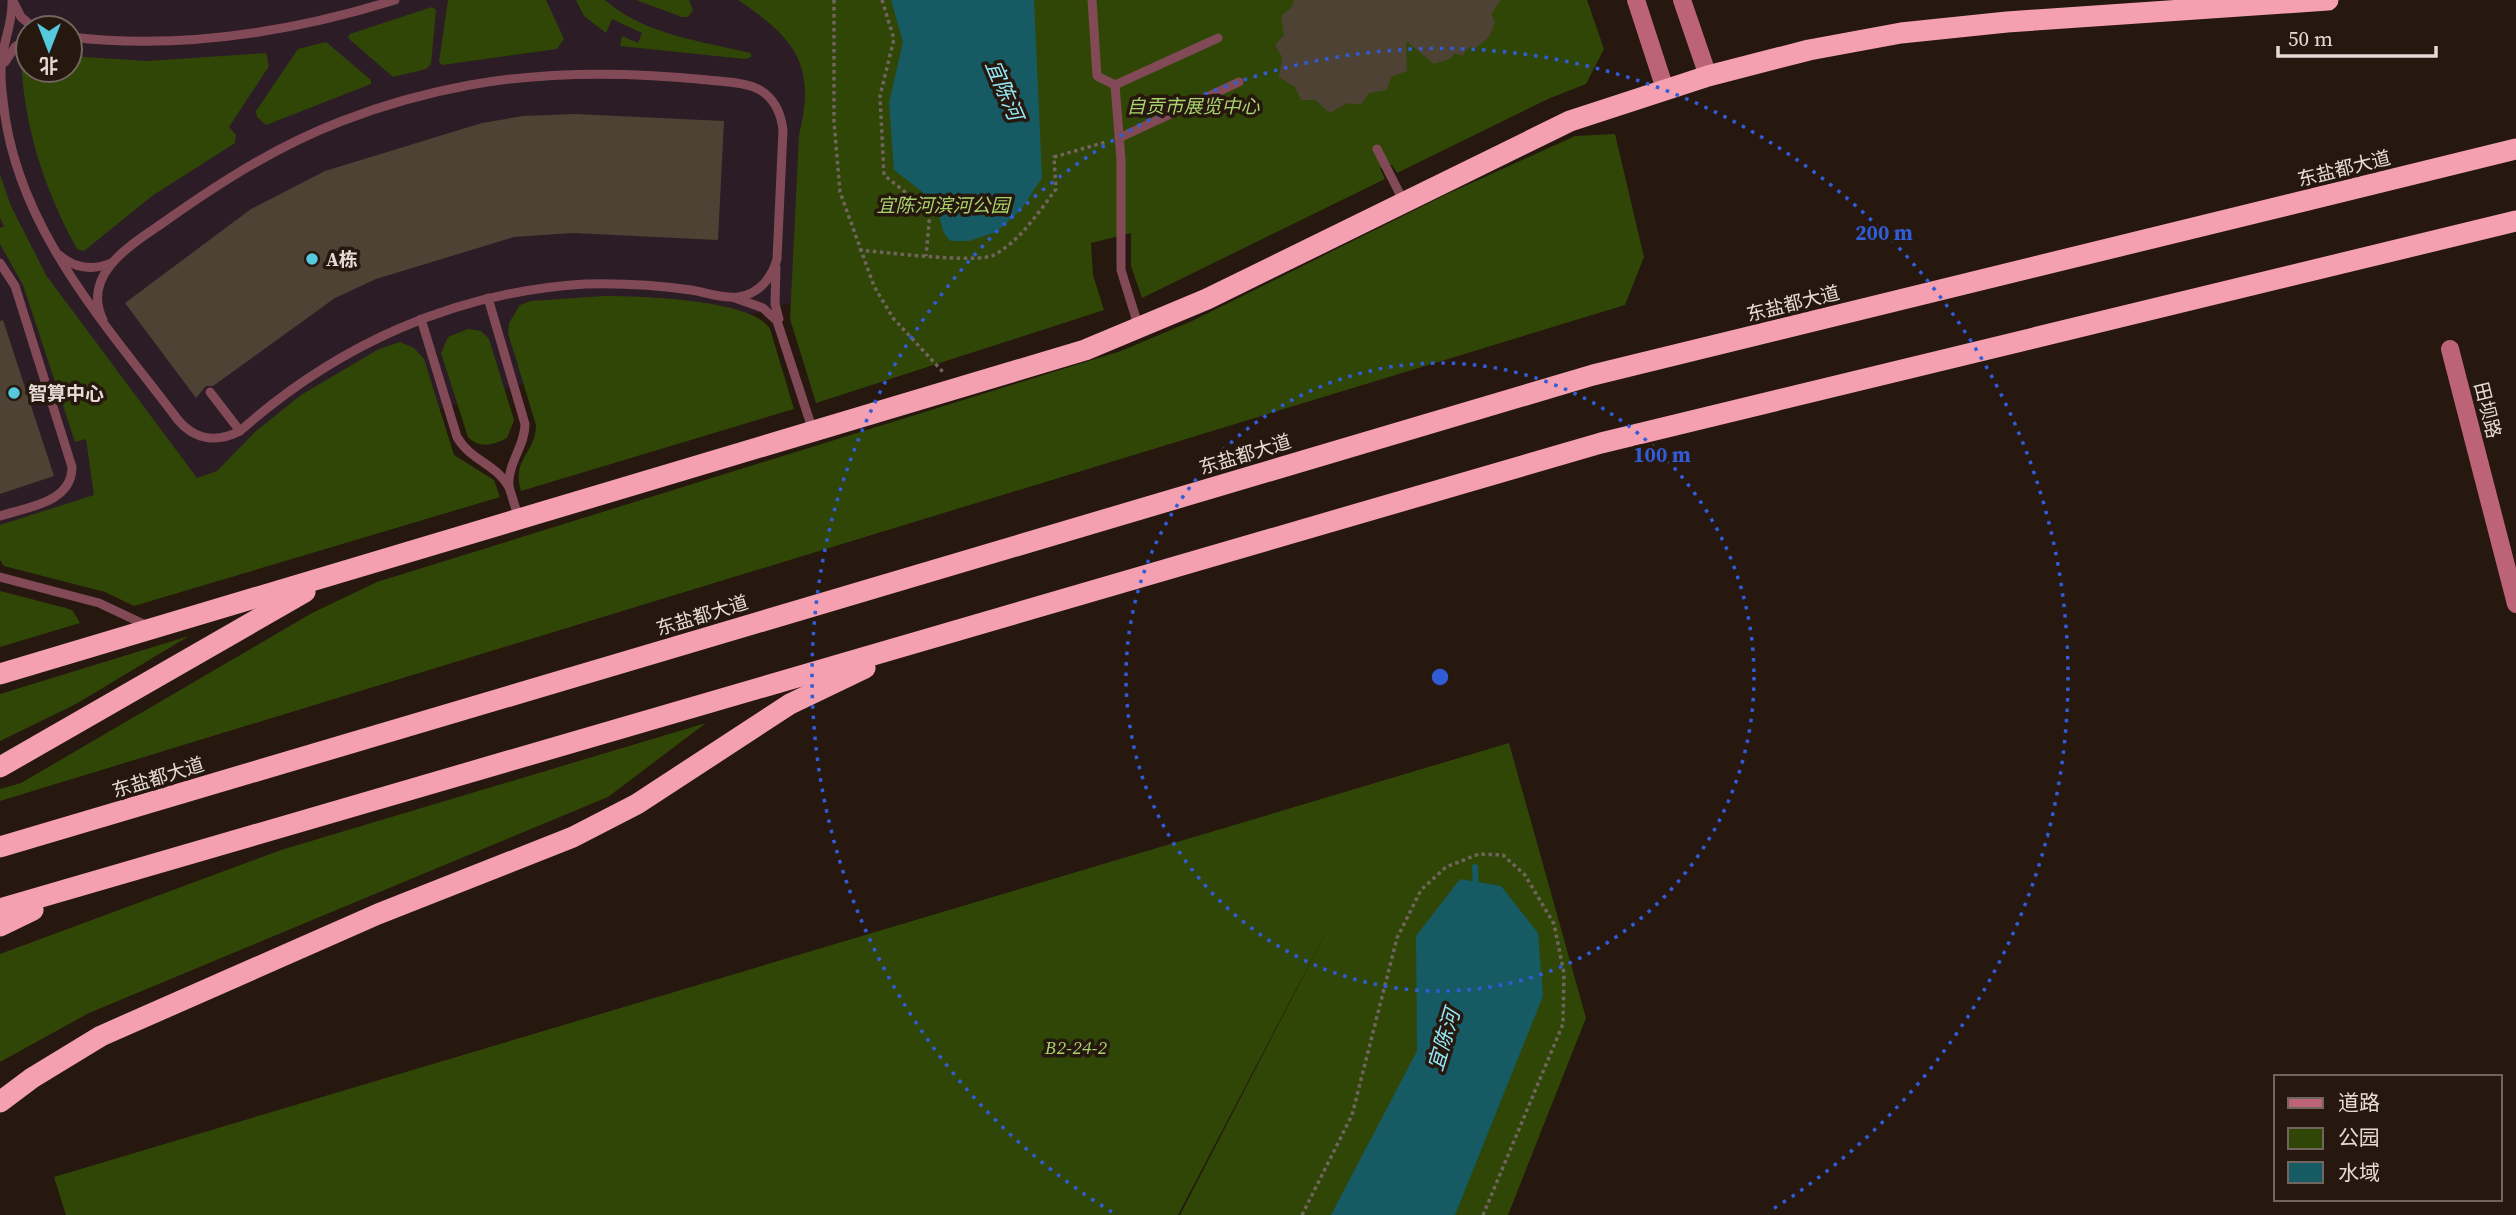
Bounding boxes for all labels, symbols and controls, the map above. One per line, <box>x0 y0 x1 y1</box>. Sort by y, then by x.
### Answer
north arrow <box>14 14 84 84</box>
scale bar <box>2278 14 2436 58</box>
text: 50 m <box>2288 24 2333 53</box>
text: 北 <box>39 53 59 79</box>
water label: 宜陈河 <box>979 55 1032 128</box>
park label: 自贡市展览中心 <box>1126 93 1260 119</box>
street label: 东盐都大道 <box>2295 144 2393 192</box>
park label: 宜陈河滨河公园 <box>876 192 1012 218</box>
text: 200 m <box>1855 218 1913 247</box>
place label: A栋 <box>326 246 358 272</box>
marker: A栋 <box>304 251 320 267</box>
street label: 东盐都大道 <box>1744 279 1842 327</box>
street label: 田坝路 <box>2468 379 2508 441</box>
place label: 智算中心 <box>28 380 104 406</box>
marker: 智算中心 <box>6 385 22 401</box>
street label: 东盐都大道 <box>1196 428 1294 480</box>
text: 100 m <box>1633 440 1691 469</box>
street label: 东盐都大道 <box>653 589 751 641</box>
centre of rings <box>1428 665 1452 689</box>
street label: 东盐都大道 <box>109 751 207 803</box>
water label: 宜陈河 <box>1420 1002 1468 1074</box>
park label: B2-24-2 <box>1044 1034 1108 1060</box>
legend <box>2274 1075 2502 1201</box>
text: 道路 <box>2338 1088 2380 1117</box>
text: 公园 <box>2338 1123 2380 1152</box>
text: 水域 <box>2338 1158 2380 1187</box>

